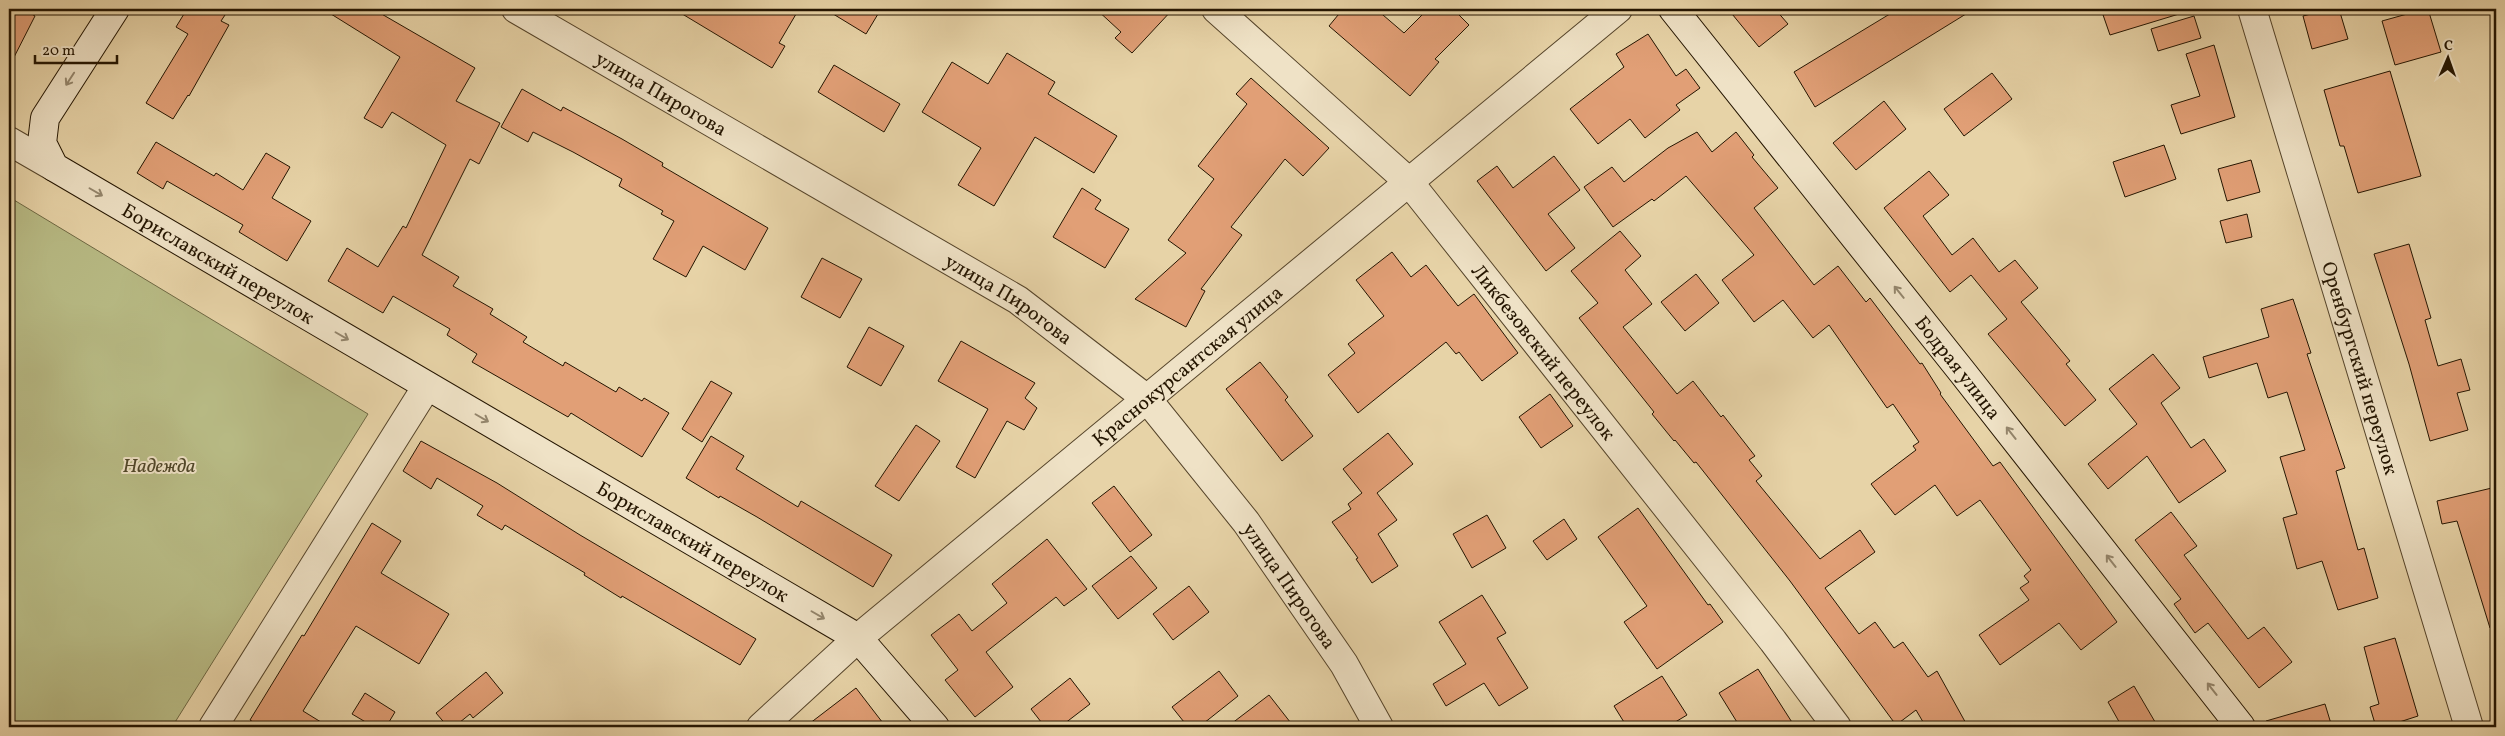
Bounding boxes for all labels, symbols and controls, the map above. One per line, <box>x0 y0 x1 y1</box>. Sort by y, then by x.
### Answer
scale bar <box>35 32 118 64</box>
north arrow <box>2422 32 2472 82</box>
text: С <box>2444 37 2453 56</box>
text: 20 m <box>42 41 75 62</box>
street label: улица Пирогова <box>589 46 731 144</box>
one-way arrow <box>65 72 75 86</box>
one-way arrow <box>88 187 102 197</box>
street label: Бориславский переулок <box>116 198 319 333</box>
street label: улица Пирогова <box>939 248 1078 353</box>
street label: Ликбезовский переулок <box>1463 259 1621 448</box>
street label: Оренбургский переулок <box>2313 259 2404 479</box>
street label: Краснокурсантская улица <box>1087 280 1290 454</box>
one-way arrow <box>1893 286 1904 299</box>
street label: Бодрая улица <box>1907 311 2007 426</box>
one-way arrow <box>334 331 348 341</box>
one-way arrow <box>474 413 489 423</box>
one-way arrow <box>2005 427 2016 440</box>
park label: Надежда <box>122 453 196 481</box>
street label: Бориславский переулок <box>590 476 794 611</box>
street label: улица Пирогова <box>1235 518 1342 656</box>
one-way arrow <box>2106 555 2117 568</box>
one-way arrow <box>811 610 825 620</box>
one-way arrow <box>2206 682 2217 695</box>

